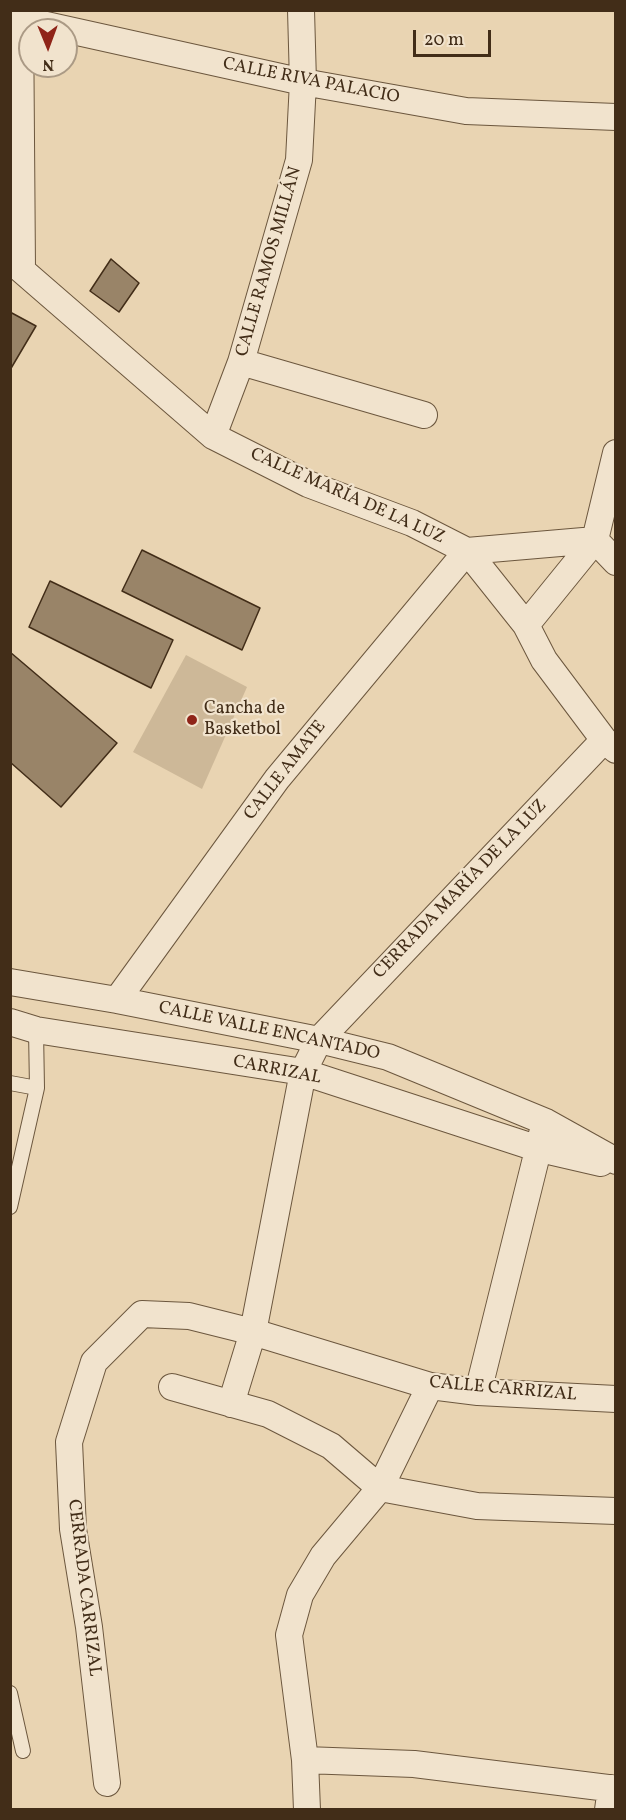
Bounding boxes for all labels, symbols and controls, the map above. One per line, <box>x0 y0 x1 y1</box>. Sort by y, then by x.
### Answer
north arrow <box>18 18 78 78</box>
scale bar <box>416 18 494 56</box>
text: 20 m <box>424 28 464 53</box>
text: N <box>42 53 54 75</box>
street label: CALLE RIVA PALACIO <box>221 54 401 110</box>
street label: CALLE RAMOS MILLÁN <box>233 165 307 359</box>
street label: CALLE MARÍA DE LA LUZ <box>246 444 448 550</box>
place label: Cancha de Basketbol <box>204 699 285 742</box>
marker: Cancha de Basketbol <box>185 713 199 727</box>
street label: CALLE AMATE <box>240 717 332 825</box>
street label: CERRADA MARÍA DE LA LUZ <box>370 796 552 984</box>
street label: CALLE VALLE ENCANTADO <box>156 998 382 1066</box>
street label: CARRIZAL <box>231 1052 323 1090</box>
street label: CALLE CARRIZAL <box>428 1373 578 1407</box>
street label: CERRADA CARRIZAL <box>61 1498 105 1678</box>

